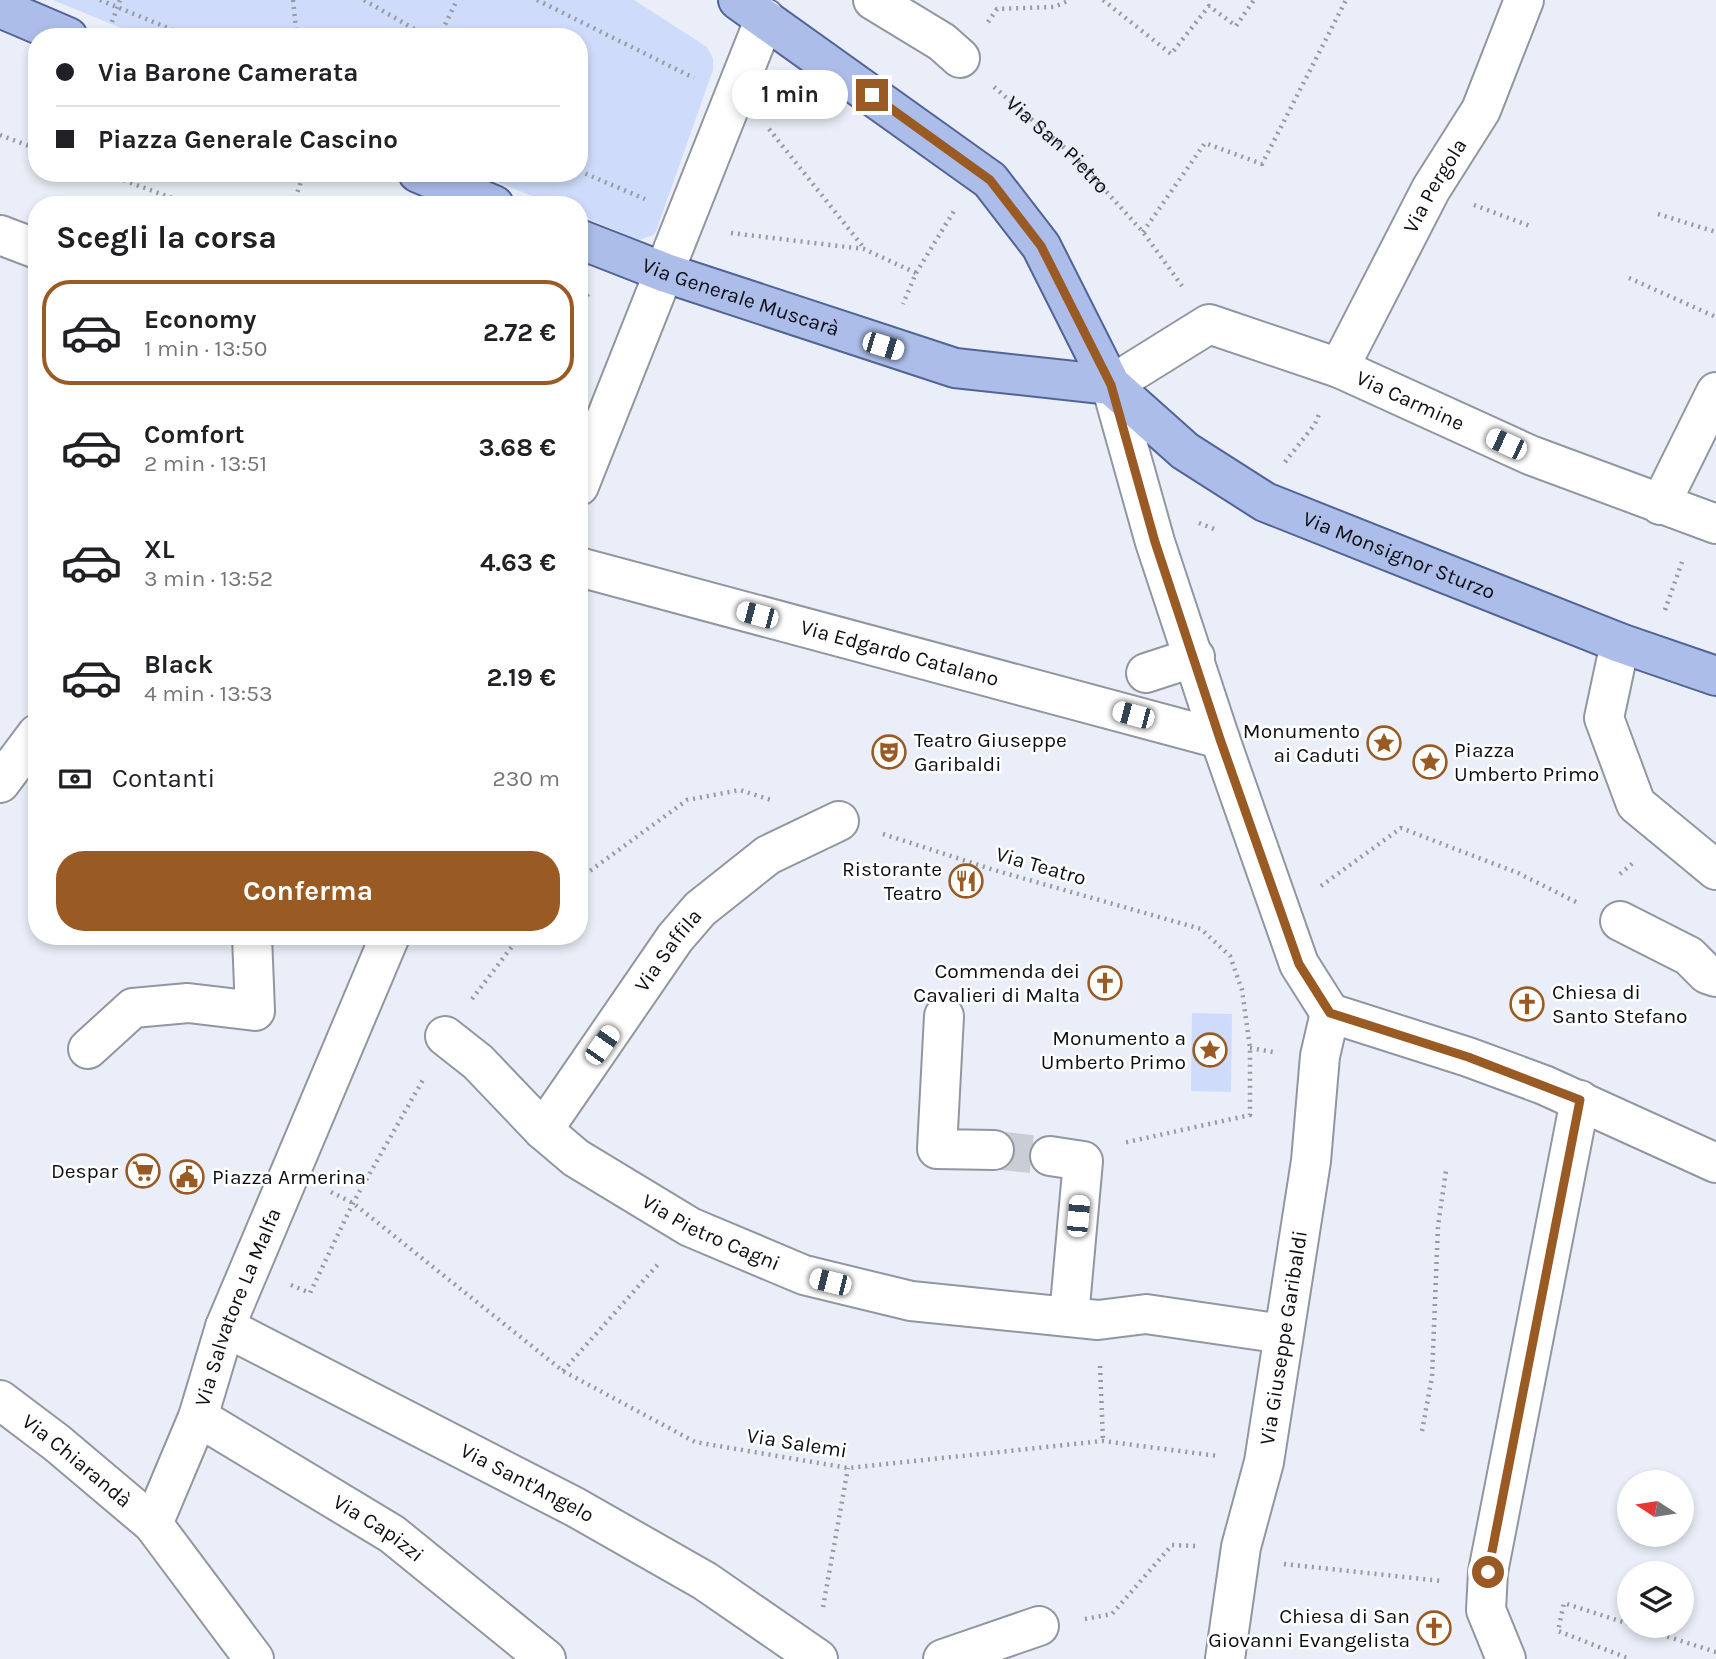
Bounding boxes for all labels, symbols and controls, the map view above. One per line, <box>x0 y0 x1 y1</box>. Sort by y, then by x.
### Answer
text: Via Barone Camerata <box>98 57 359 88</box>
callout: 1 min <box>732 70 848 119</box>
route end <box>856 79 888 111</box>
text: 1 min <box>761 81 819 108</box>
street label: Via San Pietro <box>1001 91 1114 198</box>
text: Piazza Generale Cascino <box>98 124 398 155</box>
street label: Via Pergola <box>1398 134 1472 237</box>
text: Scegli la corsa <box>56 219 277 256</box>
street label: Via Generale Muscarà <box>639 253 842 341</box>
icon: car <box>60 301 123 364</box>
text: Economy <box>144 304 256 335</box>
text: 2.72 € <box>483 317 556 348</box>
car <box>860 330 907 362</box>
text: 1 min · 13:50 <box>144 335 267 362</box>
street label: Via Carmine <box>1353 366 1468 435</box>
icon: car <box>60 416 123 479</box>
text: Comfort <box>144 419 245 450</box>
car <box>1483 426 1530 462</box>
text: 3.68 € <box>479 432 556 463</box>
text: 2 min · 13:51 <box>144 450 267 477</box>
street label: Via Monsignor Sturzo <box>1299 506 1499 604</box>
icon: car <box>60 531 123 594</box>
text: XL <box>144 534 175 565</box>
text: 4.63 € <box>480 547 556 578</box>
text: 3 min · 13:52 <box>144 565 273 592</box>
car <box>734 599 781 631</box>
street label: Via Edgardo Catalano <box>798 615 1001 691</box>
icon: car <box>60 646 123 709</box>
text: Black <box>144 649 213 680</box>
text: 2.19 € <box>487 662 556 693</box>
text: 4 min · 13:53 <box>144 680 273 707</box>
car <box>1110 699 1157 731</box>
place label: Monumento ai Caduti <box>1243 719 1360 767</box>
place icon: Monumento ai Caduti <box>1365 724 1403 762</box>
place label: Teatro Giuseppe Garibaldi <box>914 728 1067 776</box>
theatre icon: Teatro Giuseppe Garibaldi <box>870 733 908 771</box>
place label: Piazza Umberto Primo <box>1454 738 1599 786</box>
place icon: Piazza Umberto Primo <box>1411 743 1449 781</box>
icon: cash <box>56 760 94 798</box>
text: Contanti <box>112 763 215 794</box>
text: 230 m <box>492 765 560 792</box>
street label: Via Teatro <box>993 842 1089 890</box>
button: Conferma <box>56 851 560 931</box>
place label: Ristorante Teatro <box>842 857 942 905</box>
restaurant icon: Ristorante Teatro <box>947 862 985 900</box>
street label: Via Saffila <box>630 904 707 996</box>
place label: Commenda dei Cavalieri di Malta <box>913 959 1080 1007</box>
church icon: Commenda dei Cavalieri di Malta <box>1086 964 1124 1002</box>
place label: Chiesa di Santo Stefano <box>1552 980 1688 1028</box>
church icon: Chiesa di Santo Stefano <box>1508 985 1546 1023</box>
car <box>582 1022 623 1068</box>
place label: Monumento a Umberto Primo <box>1041 1026 1186 1074</box>
place icon: Monumento a Umberto Primo <box>1191 1031 1229 1069</box>
supermarket icon: Despar <box>124 1152 162 1190</box>
public building icon: Piazza Armerina <box>168 1158 206 1196</box>
place label: Despar <box>51 1159 118 1183</box>
place label: Piazza Armerina <box>212 1165 366 1189</box>
street label: Via Pietro Cagni <box>638 1189 784 1276</box>
car <box>1066 1194 1091 1238</box>
street label: Via Salvatore La Malfa <box>190 1204 286 1409</box>
street label: Via Giuseppe Garibaldi <box>1255 1229 1312 1447</box>
car <box>808 1267 853 1297</box>
street label: Via Chiarandà <box>18 1409 136 1512</box>
street label: Via Salemi <box>745 1423 849 1463</box>
street label: Via Sant'Angelo <box>456 1438 598 1527</box>
north arrow <box>1617 1470 1694 1547</box>
map controls <box>1617 1470 1694 1638</box>
street label: Via Capizzi <box>329 1489 429 1567</box>
route start <box>1472 1556 1504 1588</box>
button: layers <box>1617 1561 1694 1638</box>
place label: Chiesa di San Giovanni Evangelista <box>1208 1604 1410 1652</box>
church icon: Chiesa di San Giovanni Evangelista <box>1415 1609 1453 1647</box>

